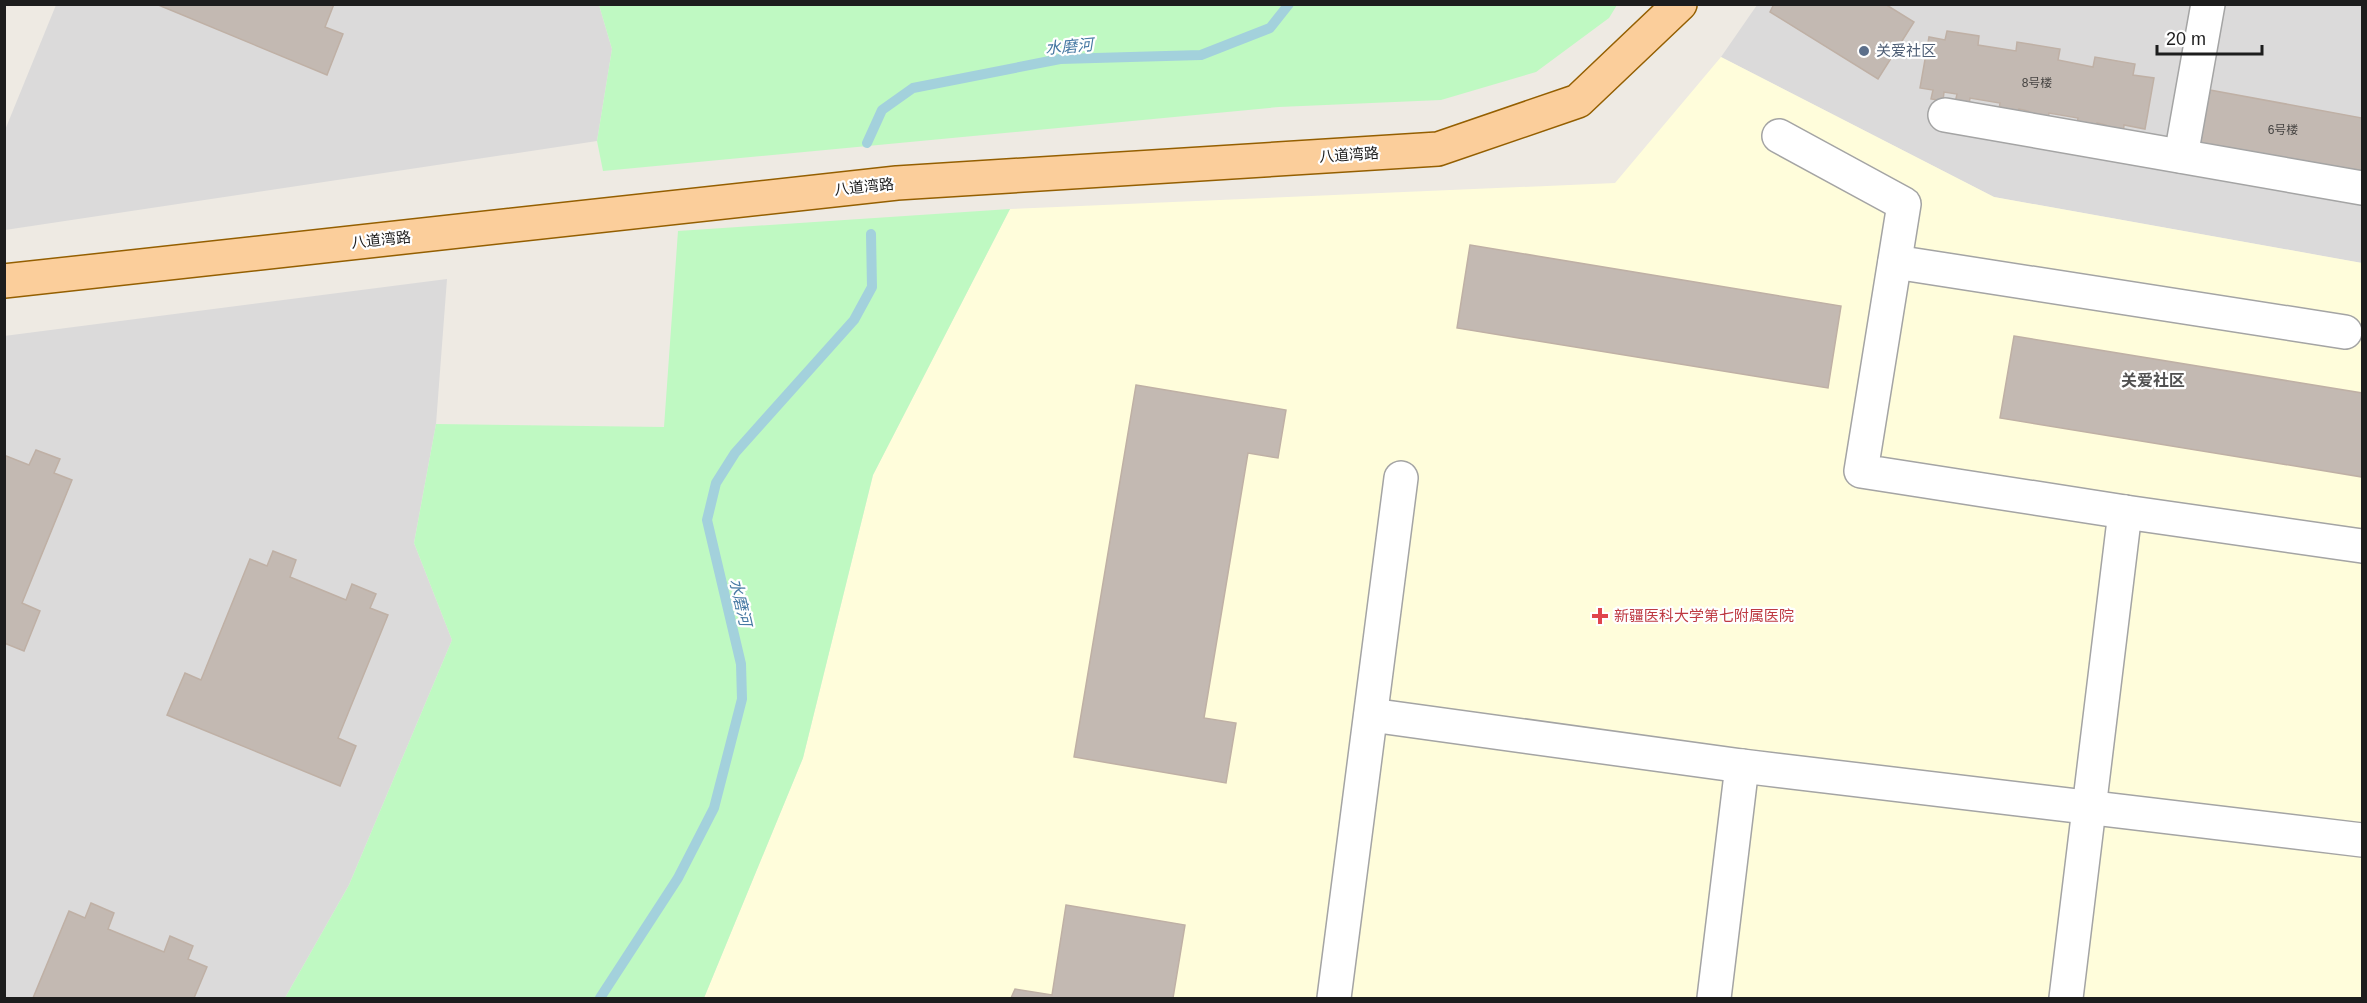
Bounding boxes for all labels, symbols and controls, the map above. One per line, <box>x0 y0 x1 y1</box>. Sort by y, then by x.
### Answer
scale bar <box>2157 18 2262 56</box>
text: 20 m <box>2166 29 2206 49</box>
water label: 水磨河 <box>1044 36 1097 57</box>
place label: 关爱社区 <box>1876 42 1936 59</box>
marker: 关爱社区 <box>1857 44 1871 58</box>
house number: 8号楼 <box>2022 76 2052 90</box>
house number: 6号楼 <box>2268 123 2298 137</box>
street label: 八道湾路 <box>1318 144 1379 165</box>
street label: 八道湾路 <box>833 175 895 198</box>
street label: 八道湾路 <box>350 228 412 251</box>
district label: 关爱社区 <box>2121 371 2185 389</box>
water label: 水磨河 <box>727 577 755 630</box>
marker: 新疆医科大学第七附属医院 <box>1591 607 1609 625</box>
place label: 新疆医科大学第七附属医院 <box>1614 607 1794 624</box>

